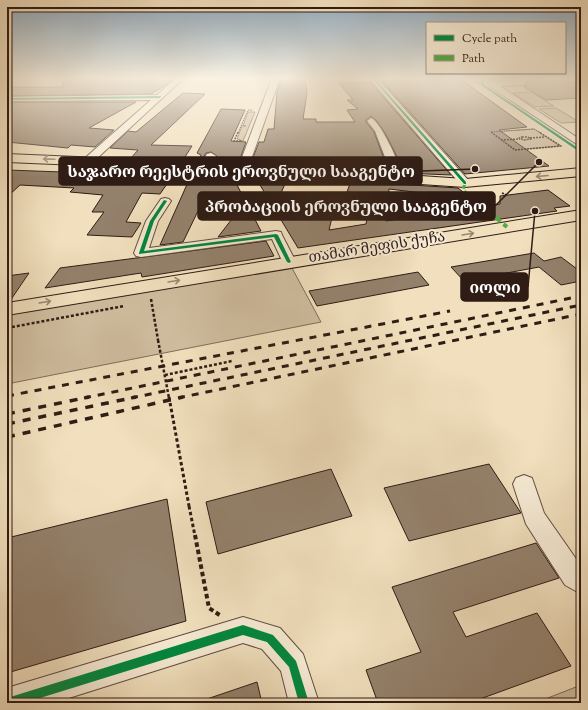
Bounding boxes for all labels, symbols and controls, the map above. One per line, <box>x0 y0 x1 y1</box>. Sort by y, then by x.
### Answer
legend <box>426 22 566 74</box>
text: Cycle path <box>462 30 517 48</box>
text: Path <box>462 50 485 68</box>
one-way arrow <box>43 155 56 163</box>
callout: საჯარო რეესტრის ეროვნული სააგენტო <box>59 157 422 185</box>
text: საჯარო რეესტრის ეროვნული სააგენტო <box>67 162 415 185</box>
one-way arrow <box>536 173 549 180</box>
callout: პრობაციის ეროვნული სააგენტო <box>198 192 495 220</box>
text: პრობაციის ეროვნული სააგენტო <box>205 197 487 220</box>
street label: თამარ მეფის ქუჩა <box>307 227 447 269</box>
one-way arrow <box>461 229 474 237</box>
callout: იოლი <box>461 273 528 301</box>
one-way arrow <box>167 277 180 285</box>
text: იოლი <box>469 278 521 301</box>
one-way arrow <box>39 298 52 306</box>

